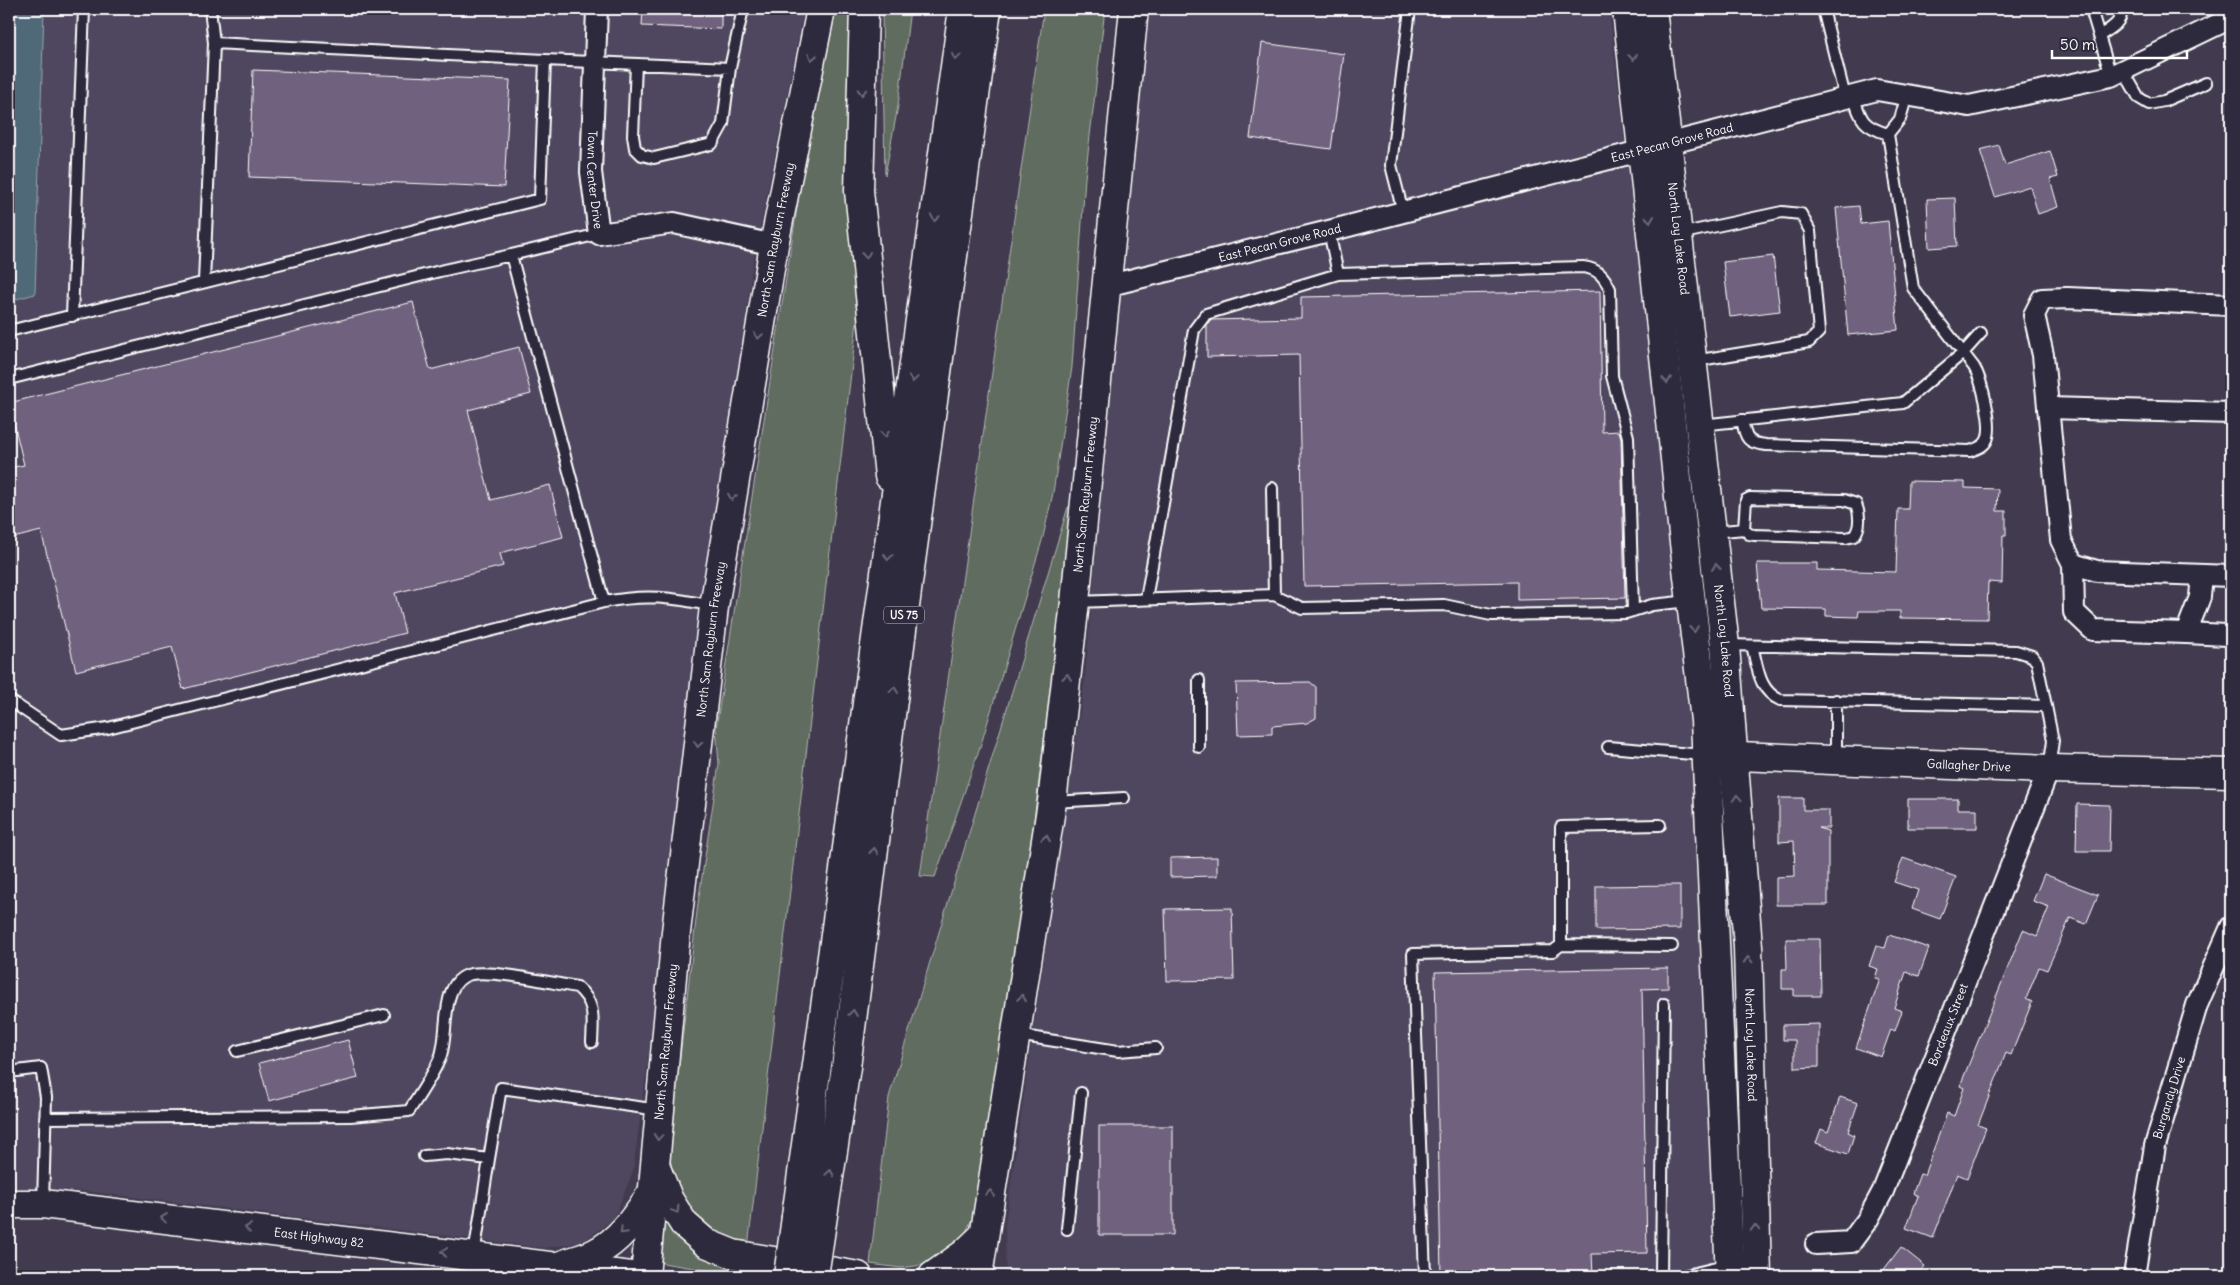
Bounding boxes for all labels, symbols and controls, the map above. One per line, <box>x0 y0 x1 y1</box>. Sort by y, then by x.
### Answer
scale bar <box>2052 28 2188 60</box>
text: 50 m <box>2060 35 2095 54</box>
one-way arrow <box>807 52 818 61</box>
one-way arrow <box>952 53 962 61</box>
one-way arrow <box>1627 53 1638 61</box>
one-way arrow <box>856 89 867 97</box>
street label: East Pecan Grove Road <box>1609 119 1735 165</box>
street label: Town Center Drive <box>584 130 606 230</box>
street label: North Sam Rayburn Freeway <box>754 161 797 318</box>
street label: North Loy Lake Road <box>1665 181 1693 296</box>
one-way arrow <box>930 214 940 222</box>
one-way arrow <box>1644 215 1655 223</box>
street label: East Pecan Grove Road <box>1217 220 1342 265</box>
one-way arrow <box>860 251 871 259</box>
one-way arrow <box>754 332 764 341</box>
one-way arrow <box>908 375 918 383</box>
one-way arrow <box>1661 377 1672 385</box>
street label: North Sam Rayburn Freeway <box>1070 416 1100 573</box>
one-way arrow <box>879 430 890 438</box>
one-way arrow <box>727 492 737 501</box>
one-way arrow <box>883 554 894 562</box>
street label: North Sam Rayburn Freeway <box>693 560 728 718</box>
one-way arrow <box>1711 562 1722 570</box>
street label: North Loy Lake Road <box>1711 584 1737 698</box>
road number: US 75 <box>884 606 924 624</box>
one-way arrow <box>1688 625 1699 633</box>
one-way arrow <box>1061 672 1072 680</box>
one-way arrow <box>888 686 899 694</box>
one-way arrow <box>693 741 704 749</box>
street label: Gallagher Drive <box>1926 756 2011 774</box>
one-way arrow <box>1731 794 1742 802</box>
one-way arrow <box>1041 833 1051 842</box>
one-way arrow <box>868 847 878 856</box>
one-way arrow <box>1743 956 1754 964</box>
street label: North Sam Rayburn Freeway <box>651 963 680 1121</box>
street label: Bordeaux Street <box>1925 981 1971 1068</box>
street label: North Loy Lake Road <box>1742 988 1760 1102</box>
one-way arrow <box>1016 994 1026 1003</box>
one-way arrow <box>847 1008 858 1016</box>
street label: Burgandy Drive <box>2150 1055 2188 1141</box>
one-way arrow <box>652 1134 663 1142</box>
one-way arrow <box>824 1169 834 1178</box>
one-way arrow <box>985 1189 995 1198</box>
one-way arrow <box>669 1205 679 1214</box>
one-way arrow <box>160 1213 168 1224</box>
one-way arrow <box>244 1223 252 1234</box>
one-way arrow <box>1750 1223 1761 1231</box>
street label: East Highway 82 <box>273 1224 365 1250</box>
one-way arrow <box>620 1225 629 1234</box>
one-way arrow <box>440 1247 448 1258</box>

